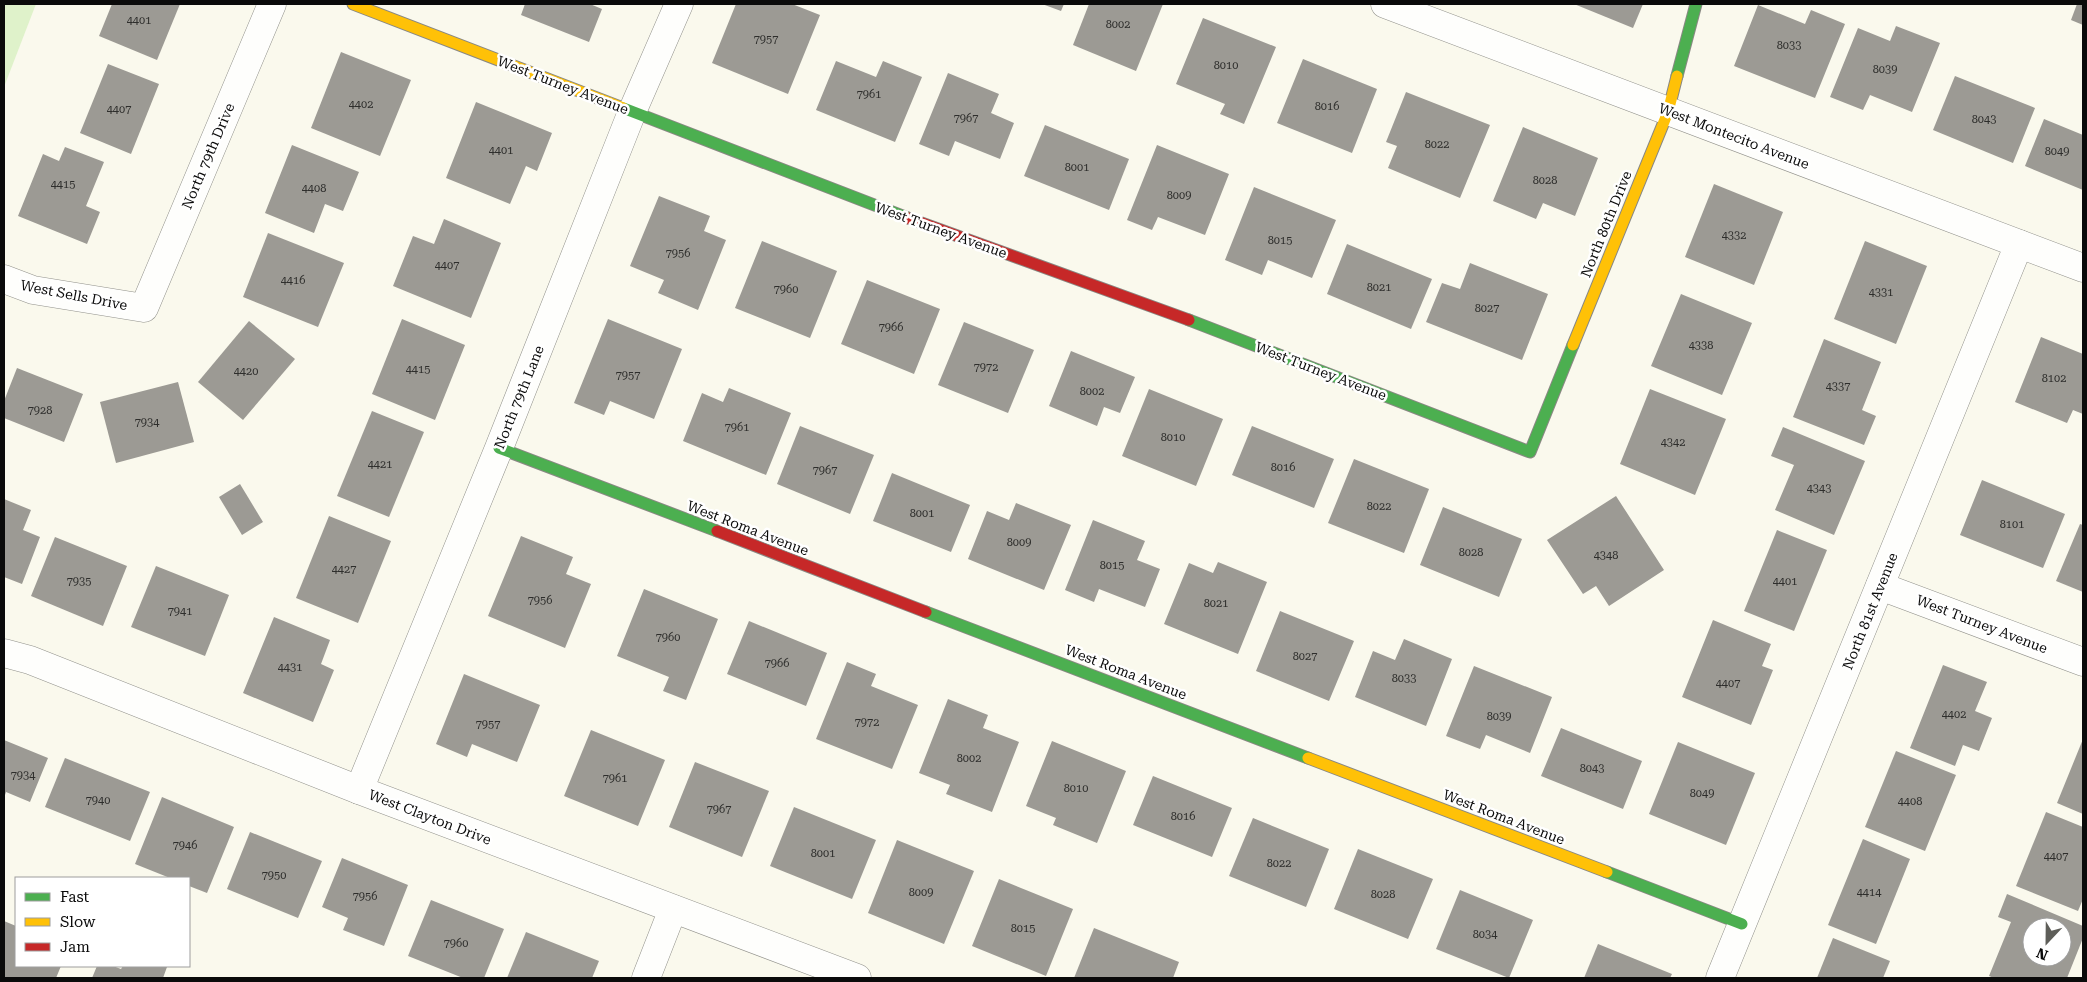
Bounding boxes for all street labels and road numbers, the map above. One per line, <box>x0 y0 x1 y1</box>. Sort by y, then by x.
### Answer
street label: West Turney Avenue <box>495 53 631 117</box>
street label: North 79th Drive <box>178 100 238 211</box>
street label: West Montecito Avenue <box>1656 100 1812 172</box>
street label: North 80th Drive <box>1577 168 1635 280</box>
street label: West Turney Avenue <box>873 199 1009 261</box>
street label: West Sells Drive <box>19 277 129 313</box>
street label: West Turney Avenue <box>1253 339 1389 403</box>
street label: North 79th Lane <box>491 343 547 451</box>
street label: West Roma Avenue <box>685 497 811 559</box>
street label: North 81st Avenue <box>1839 550 1901 672</box>
street label: West Turney Avenue <box>1914 592 2050 656</box>
street label: West Roma Avenue <box>1063 641 1189 703</box>
street label: West Clayton Drive <box>367 786 494 848</box>
street label: West Roma Avenue <box>1441 786 1567 848</box>

